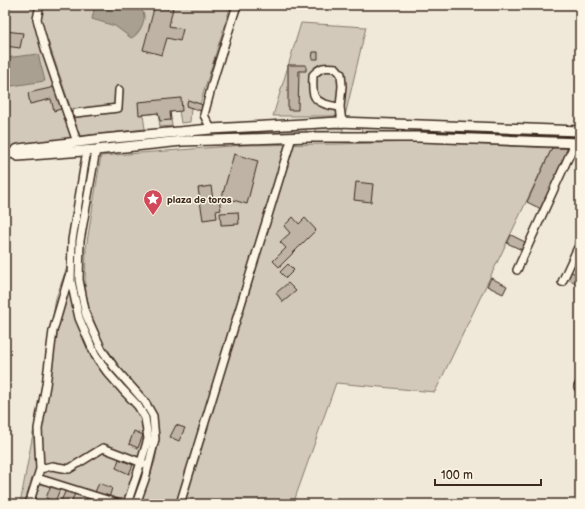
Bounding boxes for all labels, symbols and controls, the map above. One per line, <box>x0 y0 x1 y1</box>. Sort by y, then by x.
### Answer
place icon: plaza de toros <box>142 188 164 216</box>
place label: plaza de toros <box>167 194 232 206</box>
scale bar <box>435 461 541 487</box>
text: 100 m <box>441 468 473 483</box>

